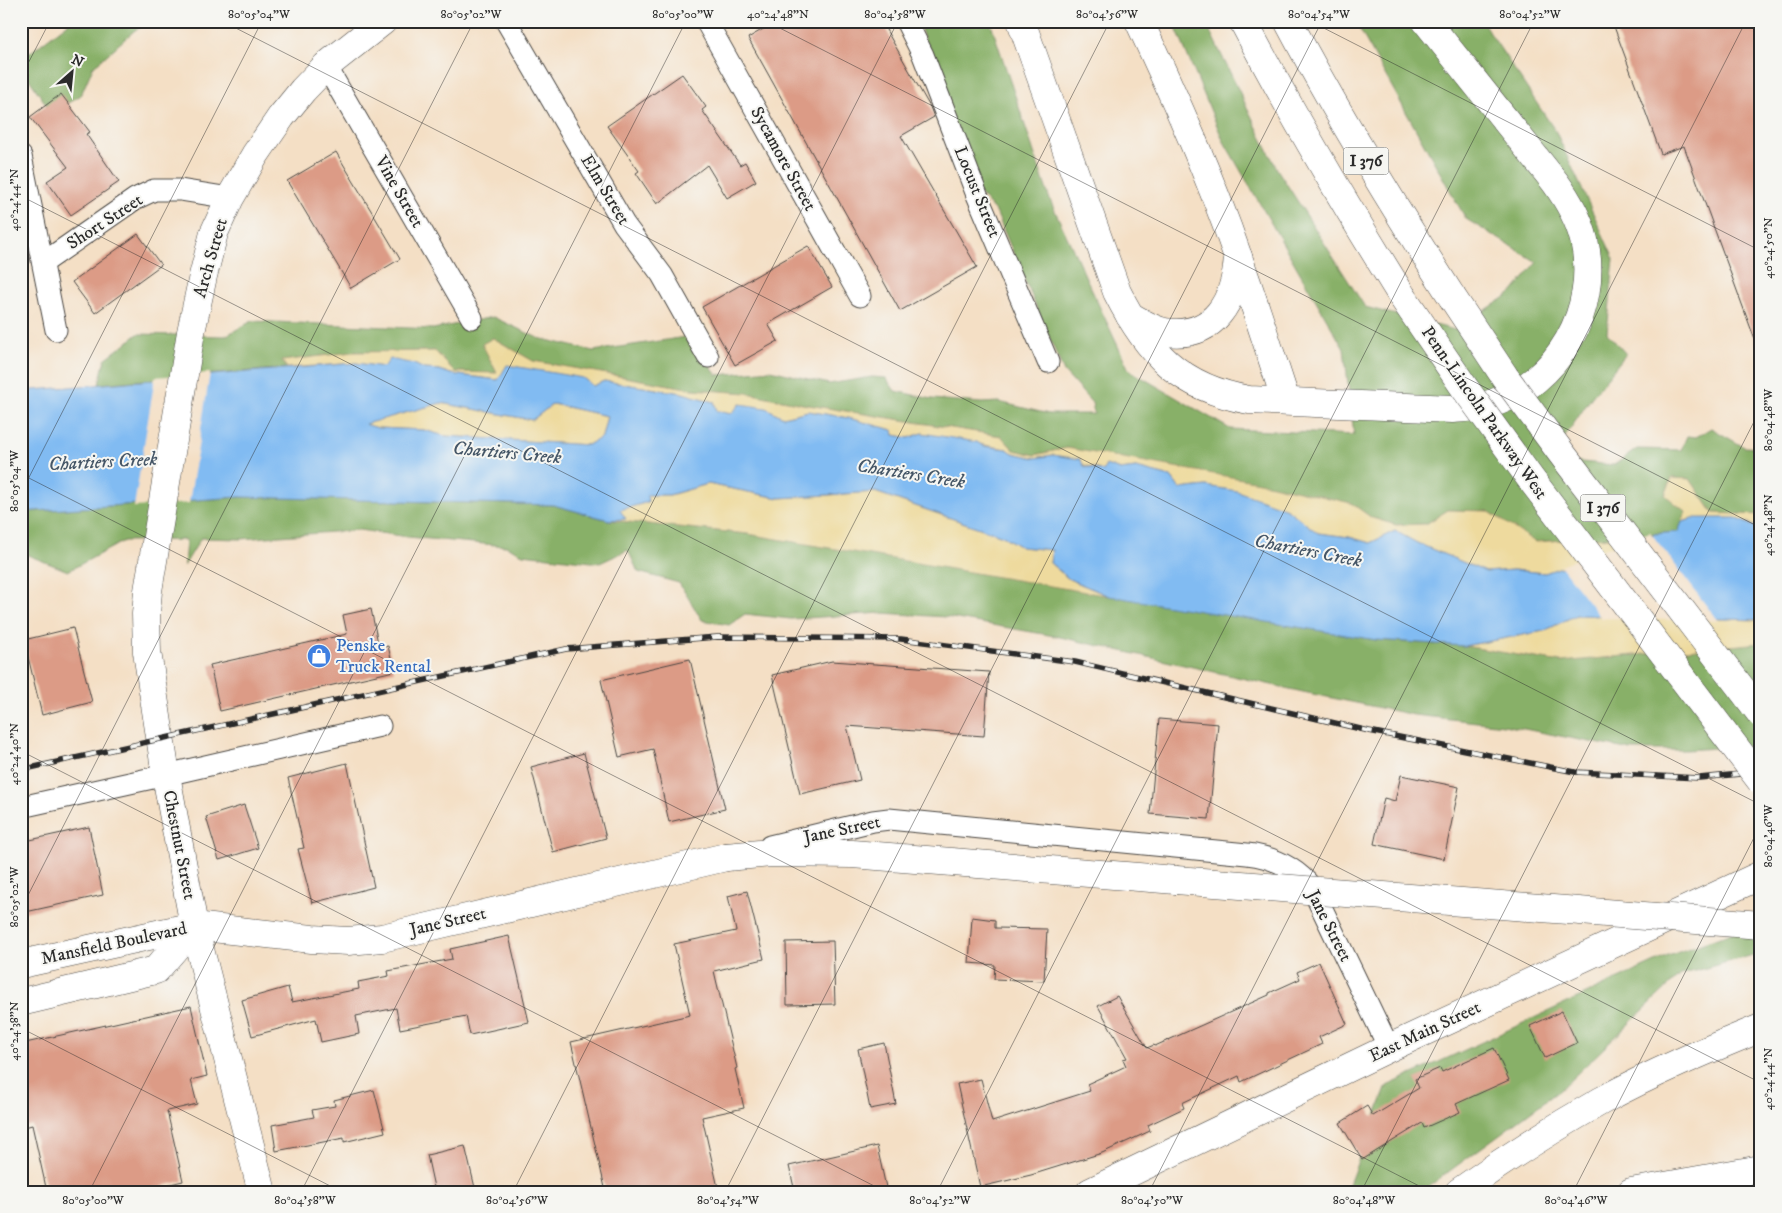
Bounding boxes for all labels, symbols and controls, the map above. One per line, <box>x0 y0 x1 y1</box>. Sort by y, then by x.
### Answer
text: 80°05'04"W <box>228 7 291 22</box>
text: 80°05'02"W <box>440 7 503 22</box>
text: 80°05'00"W <box>652 7 715 22</box>
text: 40°24'48"N <box>747 7 809 22</box>
text: 80°04'58"W <box>864 7 927 22</box>
text: 80°04'56"W <box>1076 7 1139 22</box>
text: 80°04'54"W <box>1288 7 1351 22</box>
text: 80°04'52"W <box>1499 7 1562 22</box>
north arrow <box>48 48 98 98</box>
text: N <box>68 51 87 72</box>
street label: Sycamore Street <box>745 103 821 215</box>
street label: Locust Street <box>949 143 1005 241</box>
road number: I 376 <box>1344 148 1388 175</box>
street label: Vine Street <box>369 151 428 232</box>
street label: Elm Street <box>575 151 635 229</box>
text: 40°24'44"N <box>7 169 22 231</box>
street label: Short Street <box>63 189 147 255</box>
street label: Arch Street <box>189 215 233 300</box>
text: 40°24'50"N <box>1761 217 1776 279</box>
street label: Penn-Lincoln Parkway West <box>1416 322 1552 504</box>
text: 80°04'48"W <box>1761 388 1776 451</box>
water label: Chartiers Creek <box>452 437 562 469</box>
water label: Chartiers Creek <box>48 448 158 476</box>
text: 80°05'04"W <box>7 449 22 512</box>
water label: Chartiers Creek <box>855 454 967 494</box>
road number: I 376 <box>1580 494 1626 522</box>
text: 40°24'48"N <box>1761 494 1776 556</box>
water label: Chartiers Creek <box>1252 529 1364 573</box>
place label: Penske Truck Rental <box>336 635 432 678</box>
shop icon: Penske Truck Rental <box>306 643 332 669</box>
text: 40°24'40"N <box>7 723 22 785</box>
street label: Chestnut Street <box>158 789 200 902</box>
text: 80°04'46"W <box>1761 804 1776 867</box>
street label: Jane Street <box>800 811 883 849</box>
text: 80°05'02"W <box>7 865 22 928</box>
street label: Jane Street <box>1301 885 1357 966</box>
street label: Jane Street <box>406 902 489 942</box>
street label: Mansfield Boulevard <box>39 918 189 970</box>
street label: East Main Street <box>1366 996 1485 1067</box>
text: 40°24'38"N <box>7 1001 22 1061</box>
text: 40°24'44"N <box>1761 1048 1776 1110</box>
text: 80°05'00"W <box>62 1193 125 1208</box>
text: 80°04'58"W <box>274 1193 337 1208</box>
text: 80°04'56"W <box>486 1193 549 1208</box>
text: 80°04'54"W <box>697 1193 760 1208</box>
text: 80°04'52"W <box>909 1193 972 1208</box>
text: 80°04'50"W <box>1121 1193 1184 1208</box>
text: 80°04'48"W <box>1333 1193 1396 1208</box>
text: 80°04'46"W <box>1545 1193 1608 1208</box>

